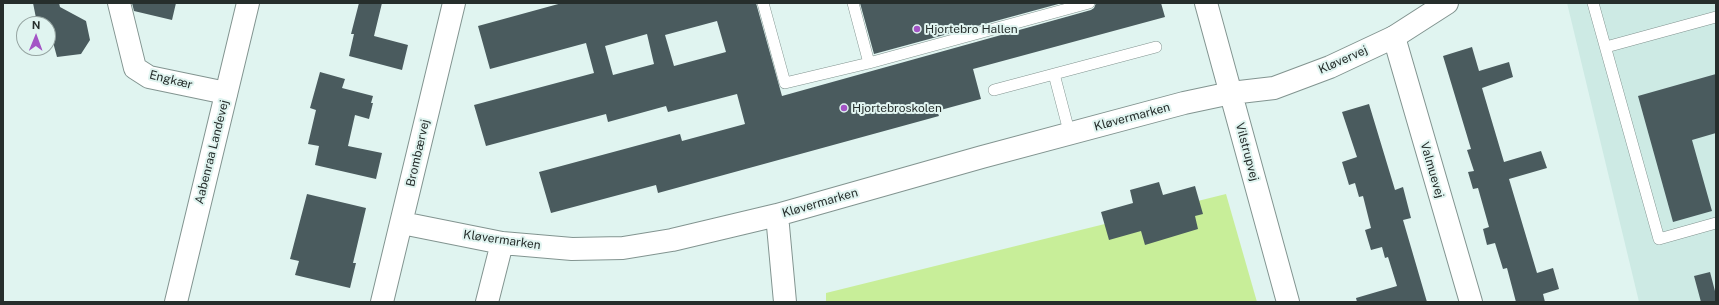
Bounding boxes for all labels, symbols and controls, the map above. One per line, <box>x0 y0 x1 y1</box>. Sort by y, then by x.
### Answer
north arrow <box>16 16 56 56</box>
text: N <box>32 19 41 31</box>
place label: Hjortebro Hallen <box>925 22 1018 36</box>
marker: Hjortebro Hallen <box>912 24 922 34</box>
street label: Kløvervej <box>1316 43 1370 77</box>
street label: Engkær <box>148 68 194 92</box>
street label: Aabenraa Landevej <box>192 99 232 205</box>
street label: Kløvermarken <box>1092 100 1172 134</box>
place label: Hjortebroskolen <box>852 101 942 115</box>
marker: Hjortebroskolen <box>839 103 849 113</box>
street label: Brombærvej <box>403 118 433 188</box>
street label: Vilstrupvej <box>1232 121 1262 183</box>
street label: Valmuevej <box>1417 140 1447 200</box>
street label: Kløvermarken <box>781 185 859 221</box>
street label: Kløvermarken <box>462 227 542 253</box>

